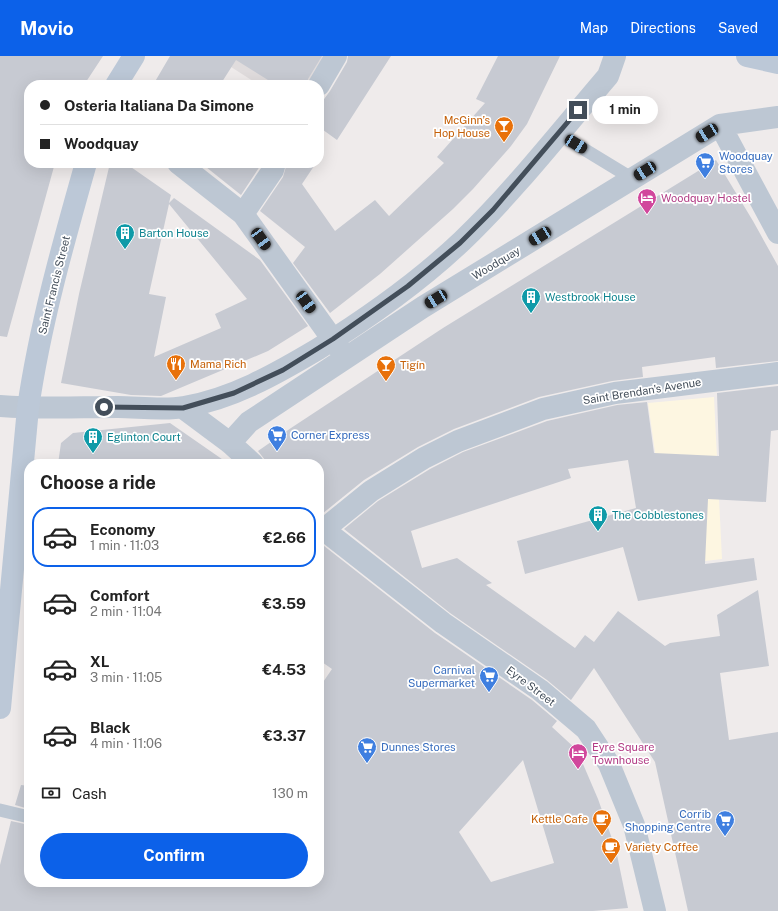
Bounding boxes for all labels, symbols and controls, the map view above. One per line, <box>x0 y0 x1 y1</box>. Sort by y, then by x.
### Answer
text: Movio <box>20 17 74 39</box>
text: Map <box>580 20 608 36</box>
text: Directions <box>630 20 696 36</box>
text: Saved <box>718 20 758 36</box>
callout: 1 min <box>592 96 658 124</box>
text: Osteria Italiana Da Simone <box>64 97 254 114</box>
route end <box>569 101 587 119</box>
text: 1 min <box>609 102 641 117</box>
place label: McGinn’s Hop House <box>434 114 490 139</box>
bar icon: McGinn’s Hop House <box>493 115 515 143</box>
car <box>694 122 720 144</box>
car <box>563 133 589 155</box>
text: Woodquay <box>64 135 139 152</box>
place label: Woodquay Stores <box>719 150 773 175</box>
supermarket icon: Woodquay Stores <box>694 151 716 179</box>
car <box>632 160 658 182</box>
hotel icon: Woodquay Hostel <box>636 187 658 215</box>
place label: Woodquay Hostel <box>661 192 751 204</box>
building icon: Barton House <box>114 222 136 250</box>
car <box>527 225 553 247</box>
car <box>249 226 273 252</box>
place label: Barton House <box>139 227 209 239</box>
street label: Saint Francis Street <box>36 234 72 336</box>
street label: Woodquay <box>470 244 522 282</box>
building icon: Westbrook House <box>520 286 542 314</box>
car <box>423 288 449 310</box>
car <box>294 289 318 315</box>
place label: Westbrook House <box>545 291 636 303</box>
restaurant icon: Mama Rich <box>165 353 187 381</box>
bar icon: Tigín <box>375 354 397 382</box>
place label: Mama Rich <box>190 358 246 370</box>
place label: Tigín <box>400 359 425 371</box>
street label: Saint Brendan's Avenue <box>582 376 702 406</box>
route start <box>95 398 113 416</box>
supermarket icon: Corner Express <box>266 424 288 452</box>
building icon: Eglinton Court <box>82 426 104 454</box>
place label: Corner Express <box>291 429 370 441</box>
place label: Eglinton Court <box>107 431 181 443</box>
text: Choose a ride <box>40 472 156 493</box>
building icon: The Cobblestones <box>587 504 609 532</box>
place label: The Cobblestones <box>612 509 704 521</box>
icon: car <box>42 519 78 555</box>
text: Economy <box>90 521 155 538</box>
text: €2.66 <box>263 529 306 546</box>
text: 1 min · 11:03 <box>90 538 159 553</box>
icon: car <box>42 585 78 621</box>
text: Comfort <box>90 587 150 604</box>
text: €3.59 <box>262 595 306 612</box>
text: 2 min · 11:04 <box>90 604 162 619</box>
icon: car <box>42 651 78 687</box>
text: XL <box>90 653 109 670</box>
text: €4.53 <box>262 661 306 678</box>
place label: Carnival Supermarket <box>408 664 475 689</box>
street label: Eyre Street <box>504 664 558 708</box>
supermarket icon: Carnival Supermarket <box>478 665 500 693</box>
text: 3 min · 11:05 <box>90 670 162 685</box>
icon: car <box>42 717 78 753</box>
text: Black <box>90 719 130 736</box>
text: €3.37 <box>263 727 306 744</box>
text: 4 min · 11:06 <box>90 736 162 751</box>
supermarket icon: Dunnes Stores <box>356 736 378 764</box>
place label: Dunnes Stores <box>381 741 456 753</box>
place label: Eyre Square Townhouse <box>592 741 654 766</box>
hotel icon: Eyre Square Townhouse <box>567 742 589 770</box>
icon: cash <box>40 782 62 804</box>
text: Cash <box>72 785 107 802</box>
text: 130 m <box>272 786 308 801</box>
cafe icon: Kettle Cafe <box>591 808 613 836</box>
place label: Corrib Shopping Centre <box>625 808 711 833</box>
supermarket icon: Corrib Shopping Centre <box>714 809 736 837</box>
place label: Kettle Cafe <box>531 813 588 825</box>
button: Confirm <box>40 833 308 879</box>
cafe icon: Variety Coffee <box>600 836 622 864</box>
place label: Variety Coffee <box>625 841 698 853</box>

